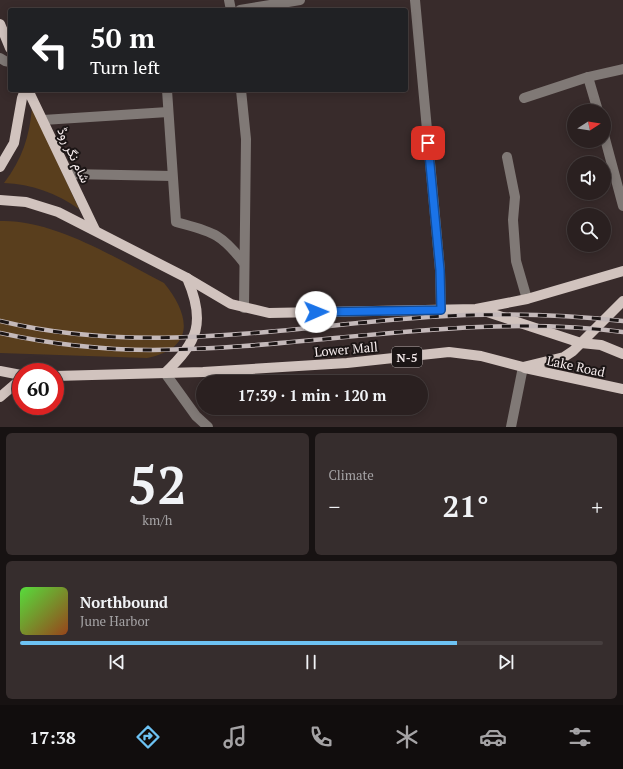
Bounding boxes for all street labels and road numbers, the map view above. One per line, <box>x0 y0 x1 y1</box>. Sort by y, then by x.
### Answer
street label: شام نگر روڈ <box>53 124 95 186</box>
street label: Lower Mall <box>313 337 379 361</box>
road number: N-5 <box>392 347 422 367</box>
street label: Lake Road <box>545 351 607 381</box>

